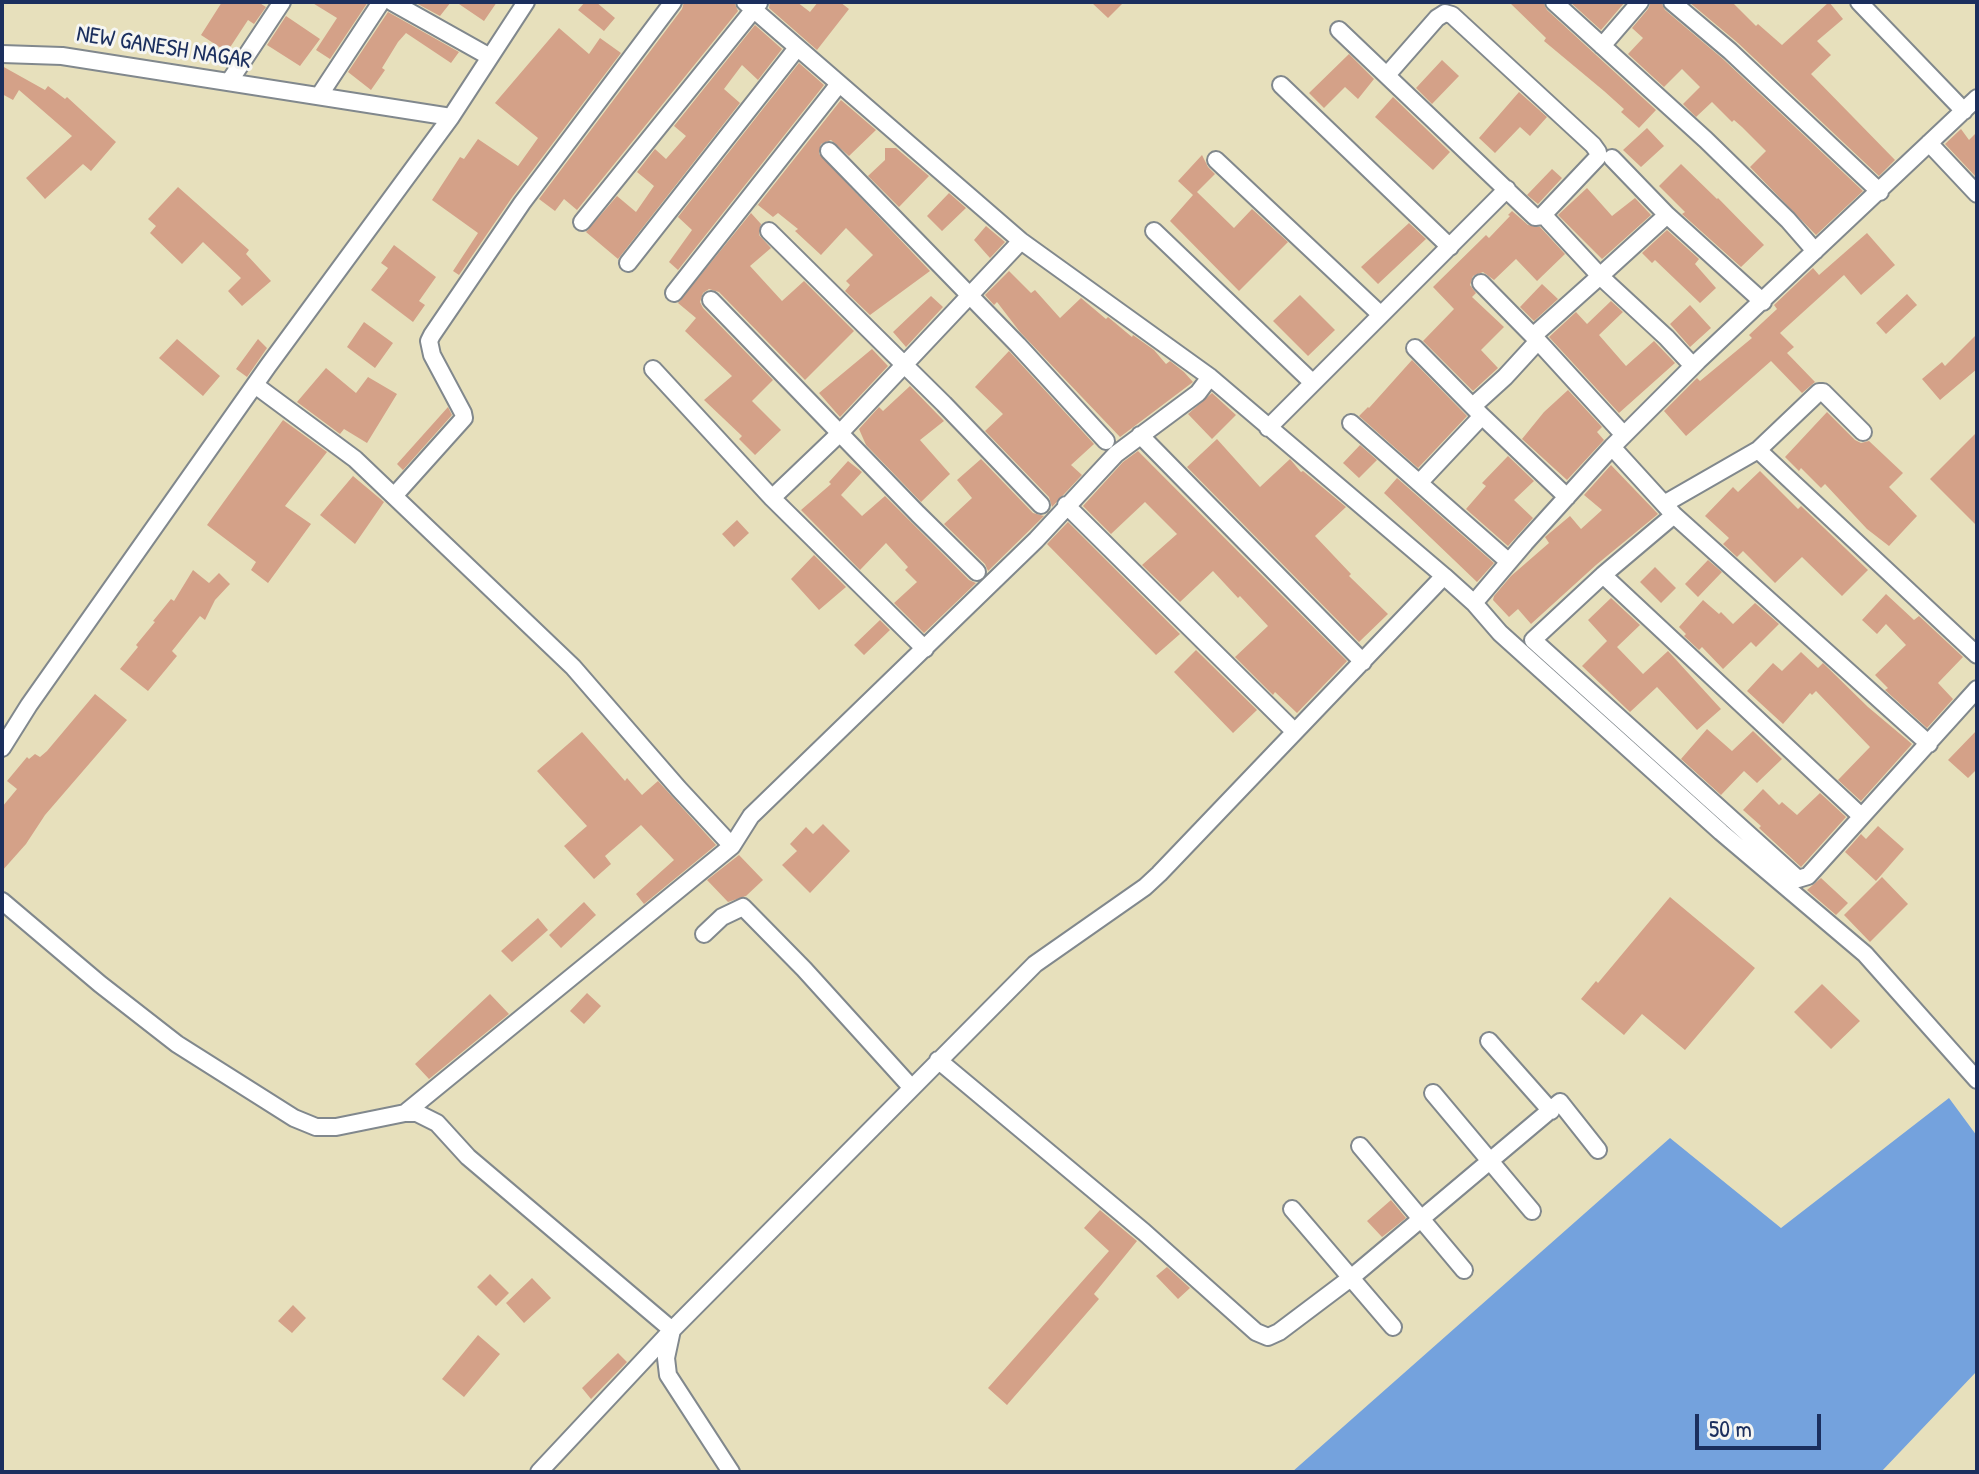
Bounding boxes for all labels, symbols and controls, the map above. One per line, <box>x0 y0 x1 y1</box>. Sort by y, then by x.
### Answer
street label: NEW GANESH NAGAR <box>75 20 253 76</box>
scale bar <box>1699 1398 1825 1448</box>
text: 50 m <box>1709 1412 1752 1444</box>

